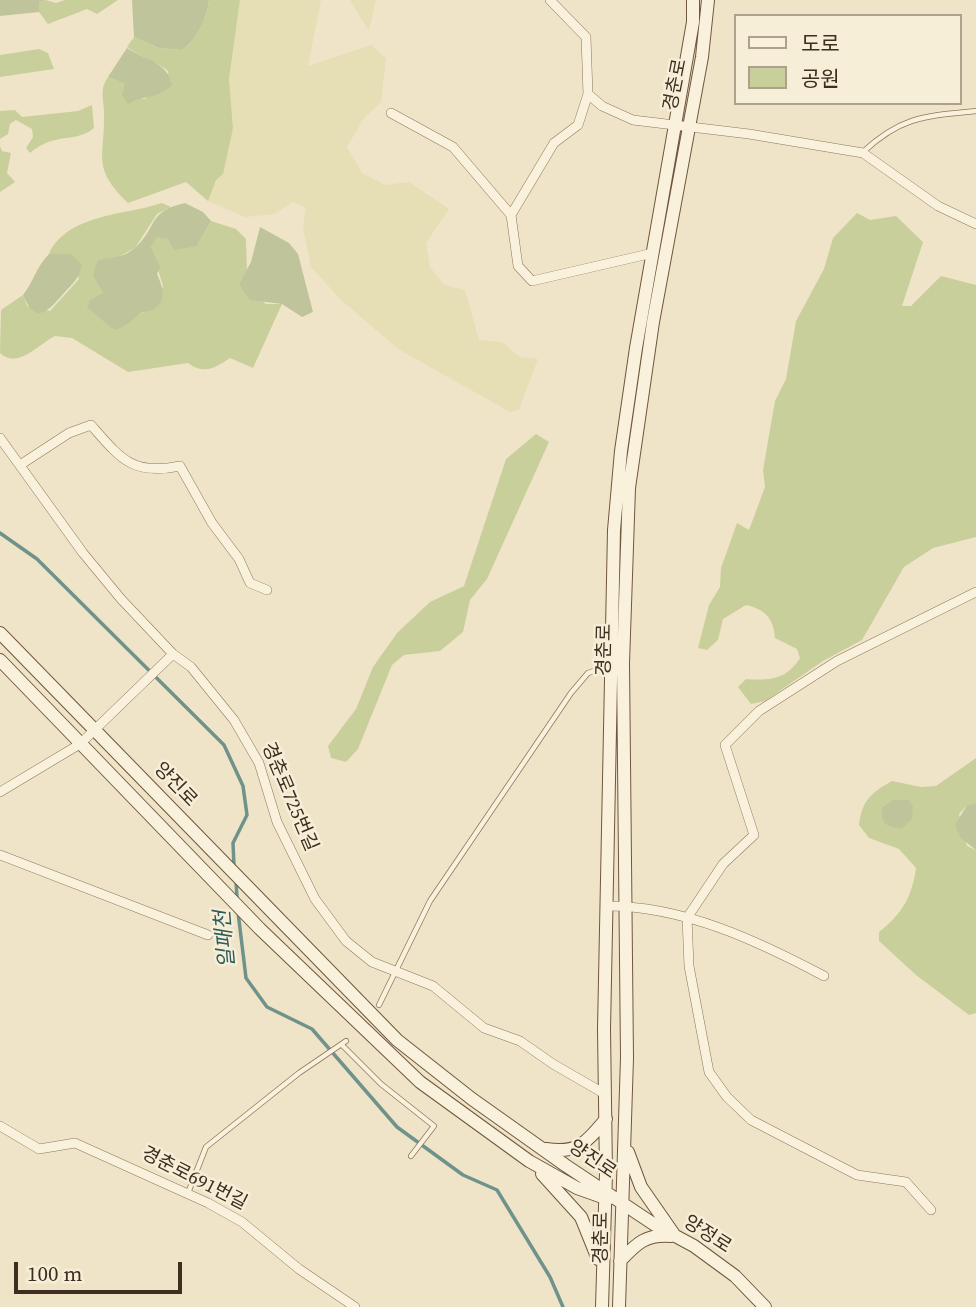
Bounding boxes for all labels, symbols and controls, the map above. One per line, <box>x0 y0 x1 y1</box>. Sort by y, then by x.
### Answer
legend <box>734 14 962 105</box>
text: 도로 <box>801 29 840 58</box>
street label: 경춘로 <box>660 57 692 113</box>
text: 공원 <box>801 64 840 93</box>
street label: 경춘로 <box>593 624 617 676</box>
street label: 경춘로725번길 <box>256 739 322 855</box>
street label: 양진로 <box>149 758 201 812</box>
water label: 일패천 <box>211 909 241 969</box>
street label: 양진로 <box>564 1136 620 1184</box>
street label: 경춘로691번길 <box>137 1143 251 1215</box>
street label: 양정로 <box>679 1211 735 1259</box>
street label: 경춘로 <box>590 1212 614 1264</box>
scale bar <box>18 1248 186 1292</box>
text: 100 m <box>27 1259 82 1288</box>

